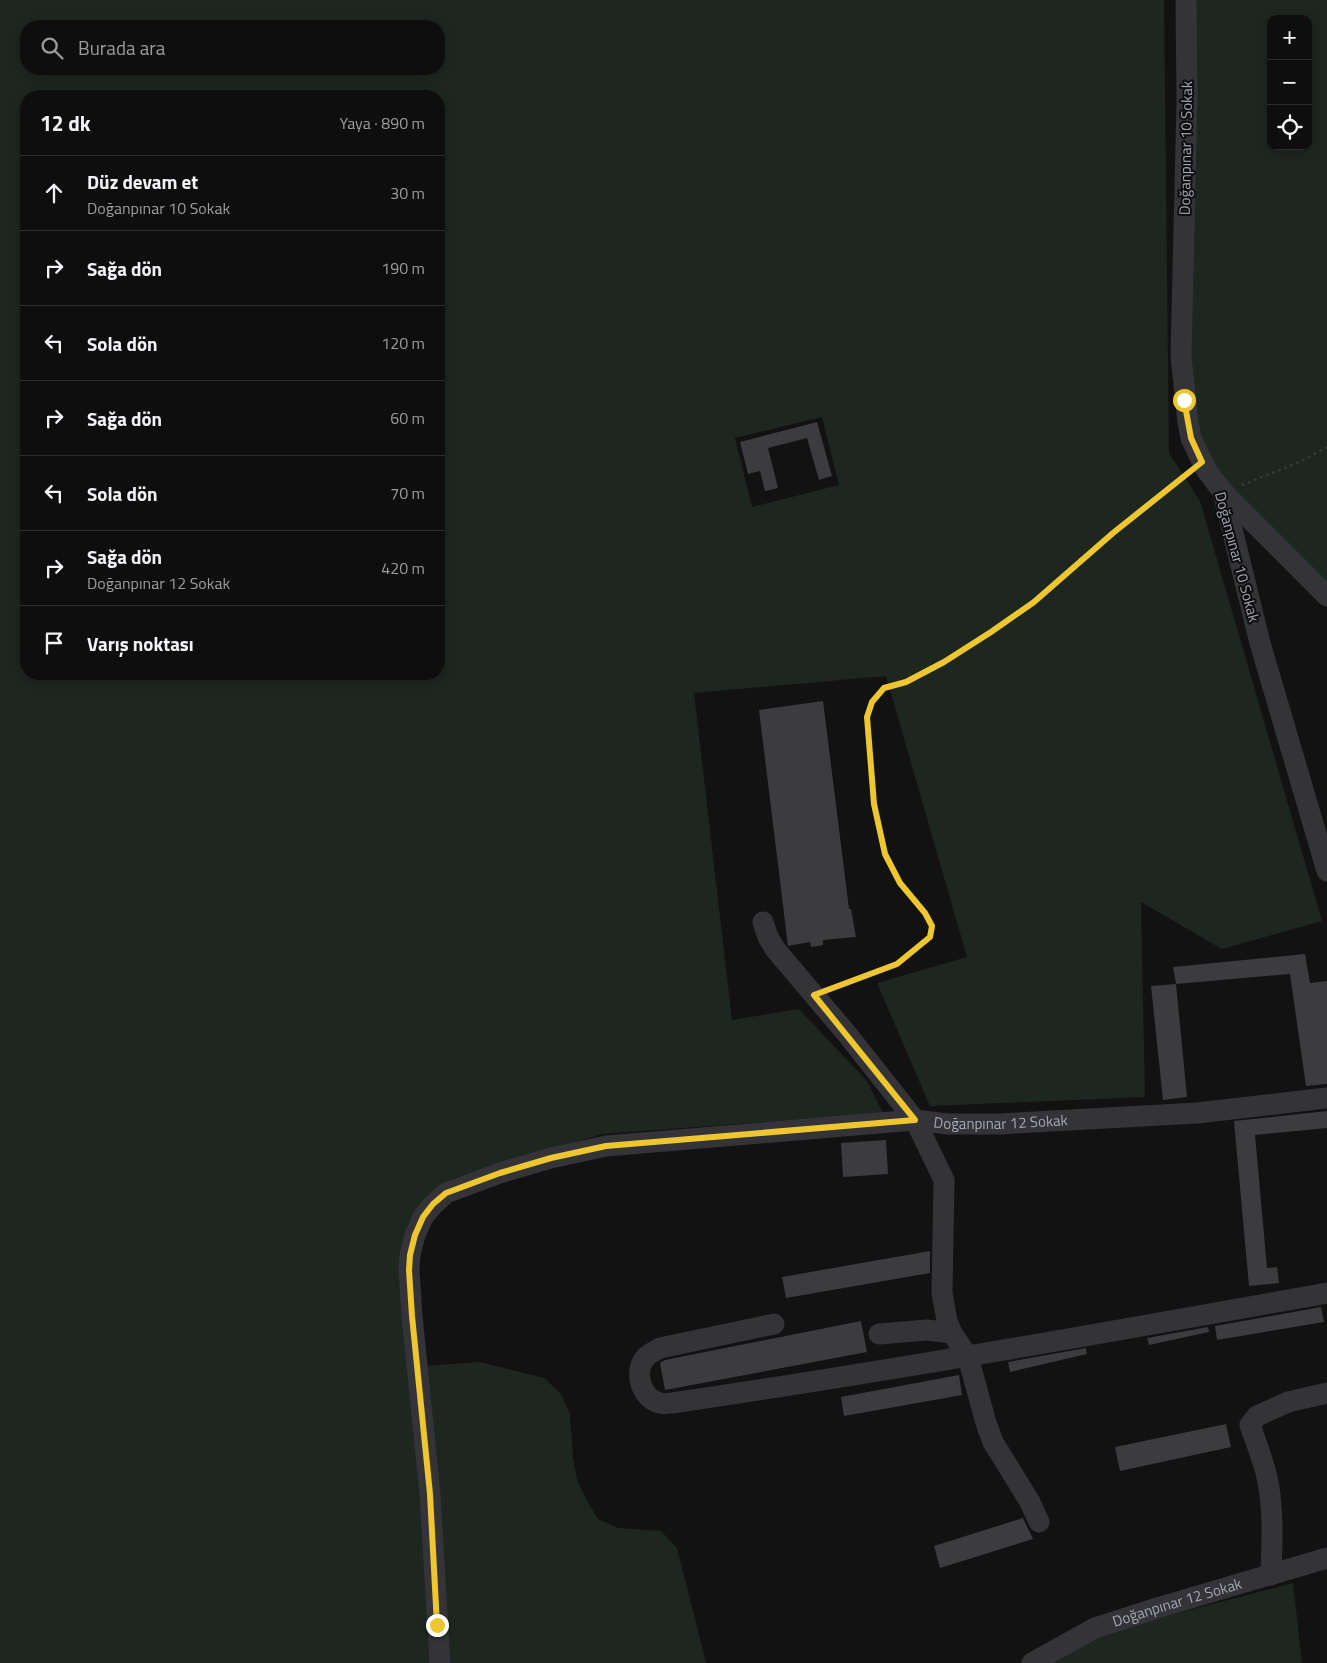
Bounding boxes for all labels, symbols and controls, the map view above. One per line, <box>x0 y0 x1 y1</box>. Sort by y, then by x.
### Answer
map controls <box>1267 15 1312 150</box>
button: + <box>1267 15 1312 60</box>
search box <box>20 20 445 75</box>
text: Burada ara <box>78 33 165 62</box>
icon: search <box>38 34 66 62</box>
button: − <box>1267 60 1312 105</box>
street label: Doğanpınar 10 Sokak <box>1173 81 1198 215</box>
button: locate <box>1267 105 1312 150</box>
text: 12 dk <box>40 107 90 139</box>
text: Yaya · 890 m <box>340 111 425 135</box>
text: Düz devam et <box>87 167 198 196</box>
icon: ahead <box>40 179 68 207</box>
text: 30 m <box>390 181 425 205</box>
text: Doğanpınar 10 Sokak <box>87 196 230 220</box>
icon: right <box>40 254 68 282</box>
text: Sağa dön <box>87 254 162 283</box>
text: 190 m <box>381 256 425 280</box>
icon: left <box>40 329 68 357</box>
text: Sola dön <box>87 329 158 358</box>
text: 120 m <box>381 331 425 355</box>
route start <box>1173 389 1196 412</box>
icon: right <box>40 404 68 432</box>
text: Sağa dön <box>87 404 162 433</box>
text: 60 m <box>390 406 425 430</box>
icon: left <box>40 479 68 507</box>
text: Sola dön <box>87 479 158 508</box>
text: 70 m <box>390 481 425 505</box>
street label: Doğanpınar 10 Sokak <box>1209 489 1266 625</box>
text: Sağa dön <box>87 542 162 571</box>
icon: right <box>40 554 68 582</box>
text: 420 m <box>381 556 425 580</box>
text: Doğanpınar 12 Sokak <box>87 571 230 595</box>
icon: arrive <box>40 629 68 657</box>
text: Varış noktası <box>87 629 194 658</box>
street label: Doğanpınar 12 Sokak <box>932 1108 1068 1135</box>
street label: Doğanpınar 12 Sokak <box>1109 1572 1244 1633</box>
route end <box>426 1614 449 1637</box>

